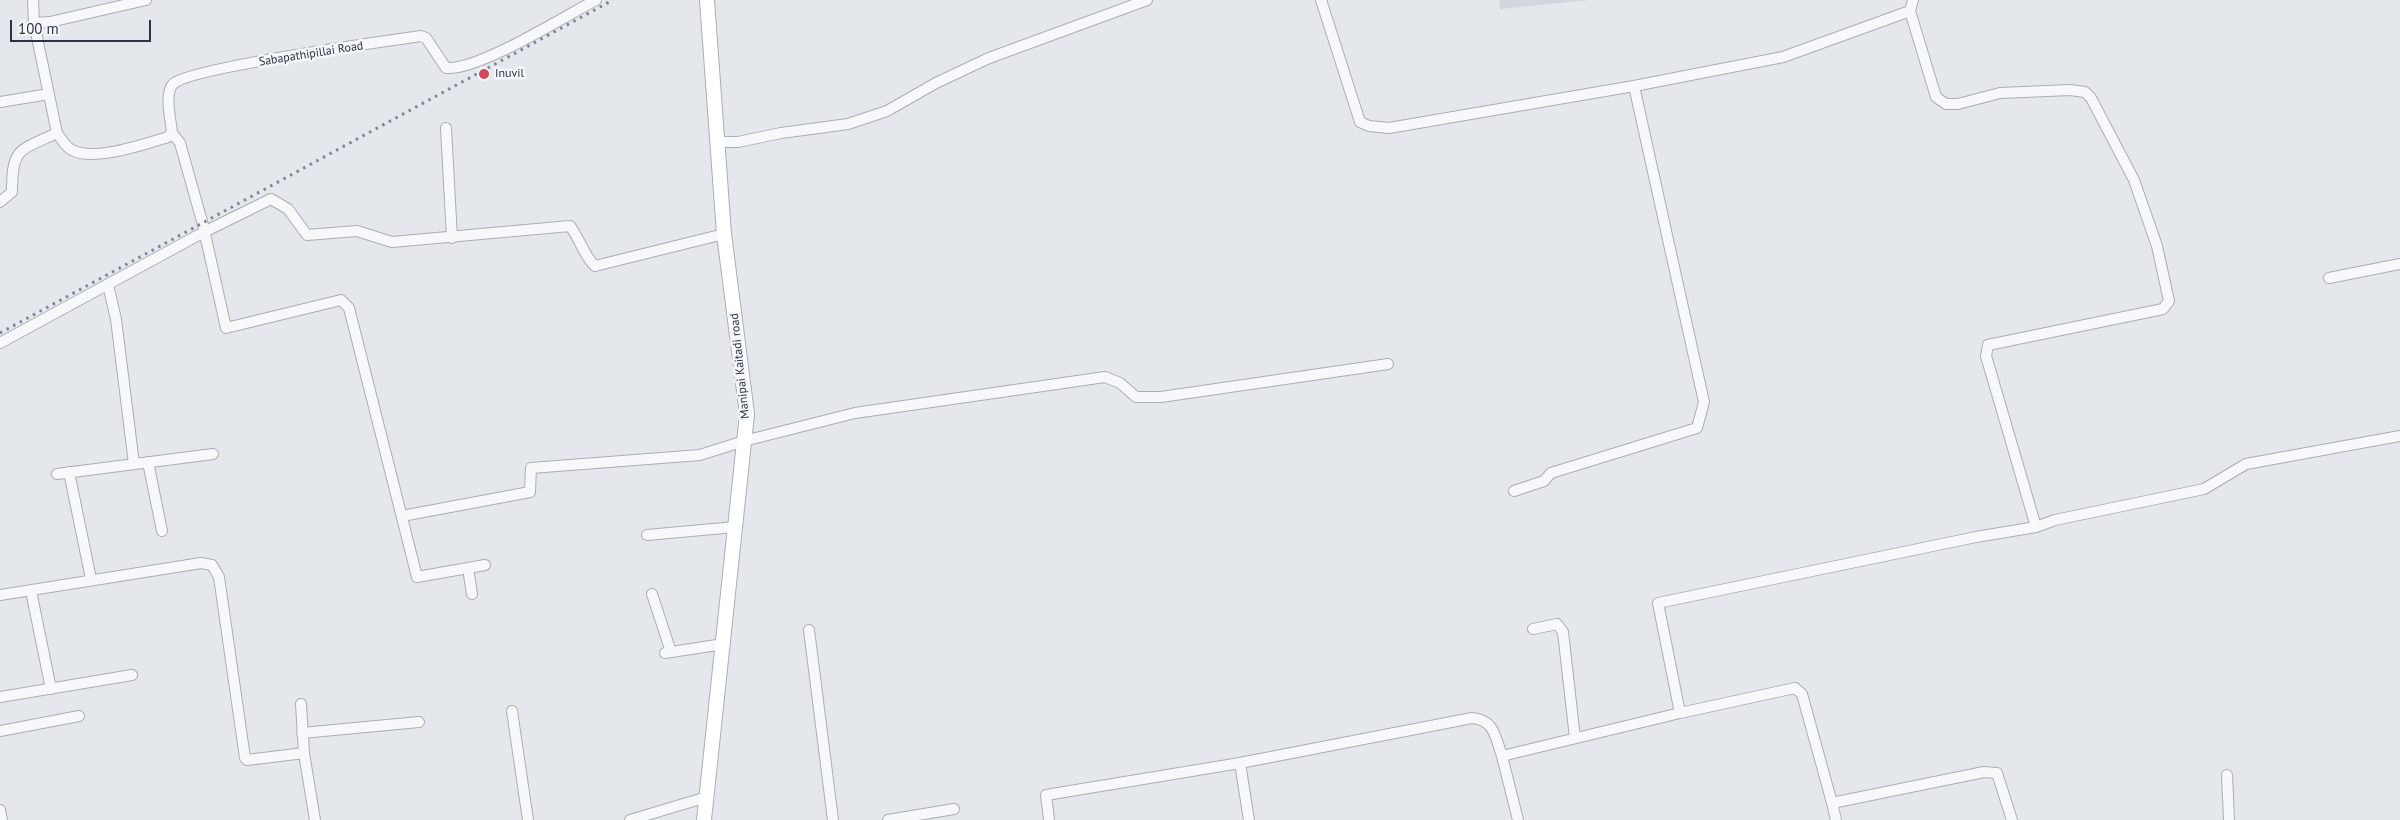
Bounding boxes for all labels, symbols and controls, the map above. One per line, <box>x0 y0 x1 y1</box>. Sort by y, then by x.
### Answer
scale bar <box>12 10 154 42</box>
text: 100 m <box>18 19 59 38</box>
street label: Sabapathipillai Road <box>258 39 364 69</box>
marker: Inuvil <box>477 67 491 81</box>
place label: Inuvil <box>495 67 524 81</box>
street label: Manipai Kaitadi road <box>727 313 753 419</box>

